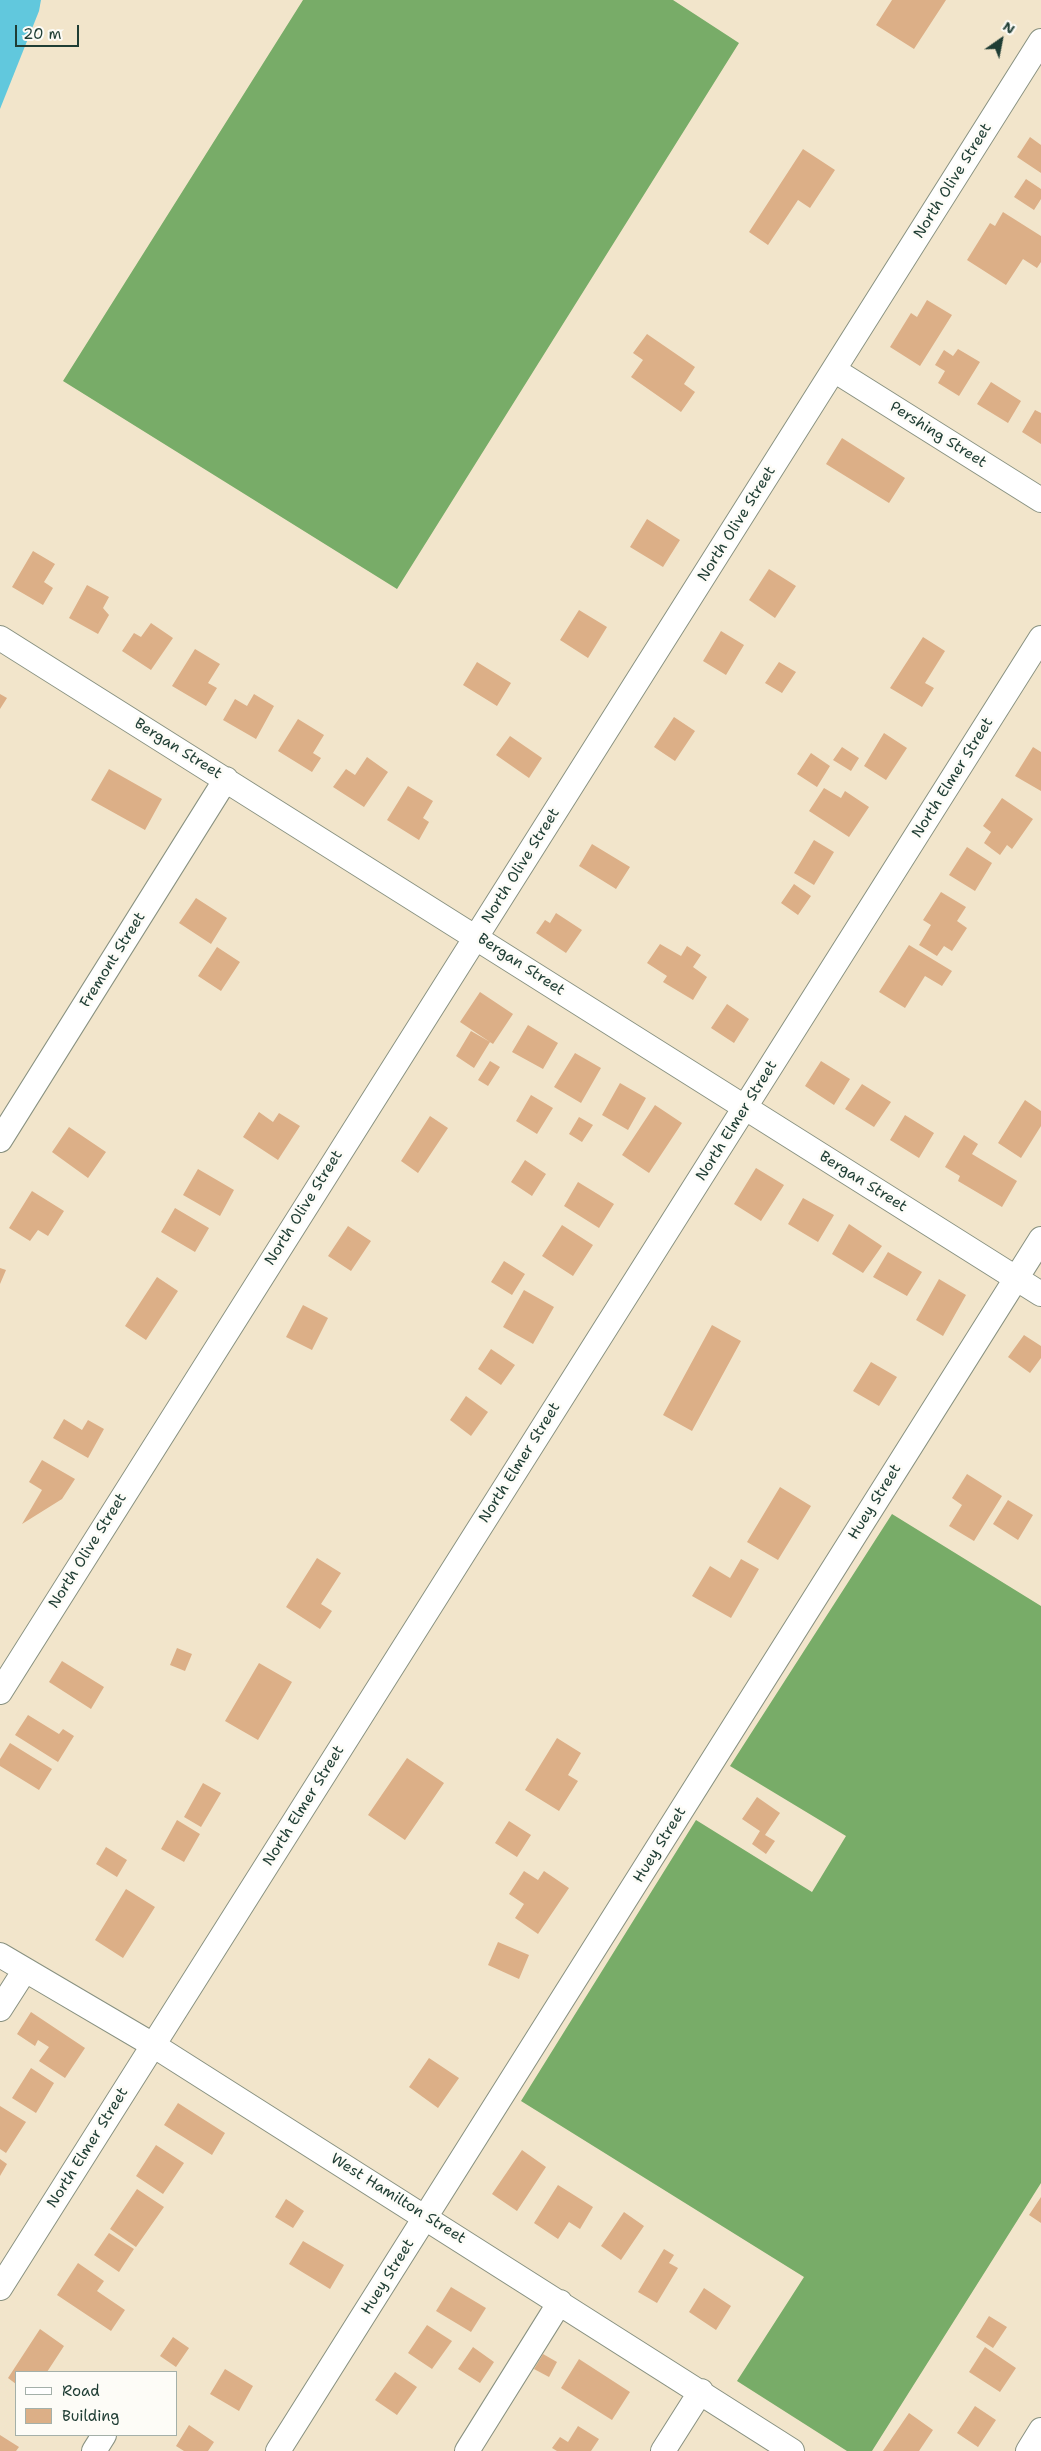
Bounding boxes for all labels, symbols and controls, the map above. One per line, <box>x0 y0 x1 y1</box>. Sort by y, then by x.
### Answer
scale bar <box>18 15 81 47</box>
north arrow <box>976 15 1026 65</box>
text: N <box>1000 17 1019 38</box>
text: 20 m <box>23 24 62 44</box>
street label: North Olive Street <box>910 120 996 242</box>
street label: Pershing Street <box>886 398 990 472</box>
street label: North Olive Street <box>694 463 780 585</box>
street label: North Elmer Street <box>909 714 997 842</box>
street label: Bergan Street <box>131 715 225 783</box>
street label: North Olive Street <box>478 805 564 927</box>
street label: Fremont Street <box>76 909 150 1011</box>
street label: Bergan Street <box>474 930 568 1000</box>
street label: North Elmer Street <box>693 1057 781 1185</box>
street label: North Olive Street <box>261 1147 347 1269</box>
street label: Bergan Street <box>816 1148 910 1216</box>
street label: North Elmer Street <box>476 1399 564 1527</box>
street label: Huey Street <box>845 1461 905 1543</box>
street label: North Olive Street <box>45 1490 131 1612</box>
street label: North Elmer Street <box>260 1742 348 1870</box>
street label: Huey Street <box>630 1804 690 1886</box>
street label: North Elmer Street <box>44 2084 132 2212</box>
street label: West Hamilton Street <box>327 2150 469 2248</box>
street label: Huey Street <box>358 2236 418 2318</box>
legend <box>15 2371 178 2436</box>
text: Road <box>62 2381 100 2401</box>
text: Building <box>62 2406 119 2426</box>

